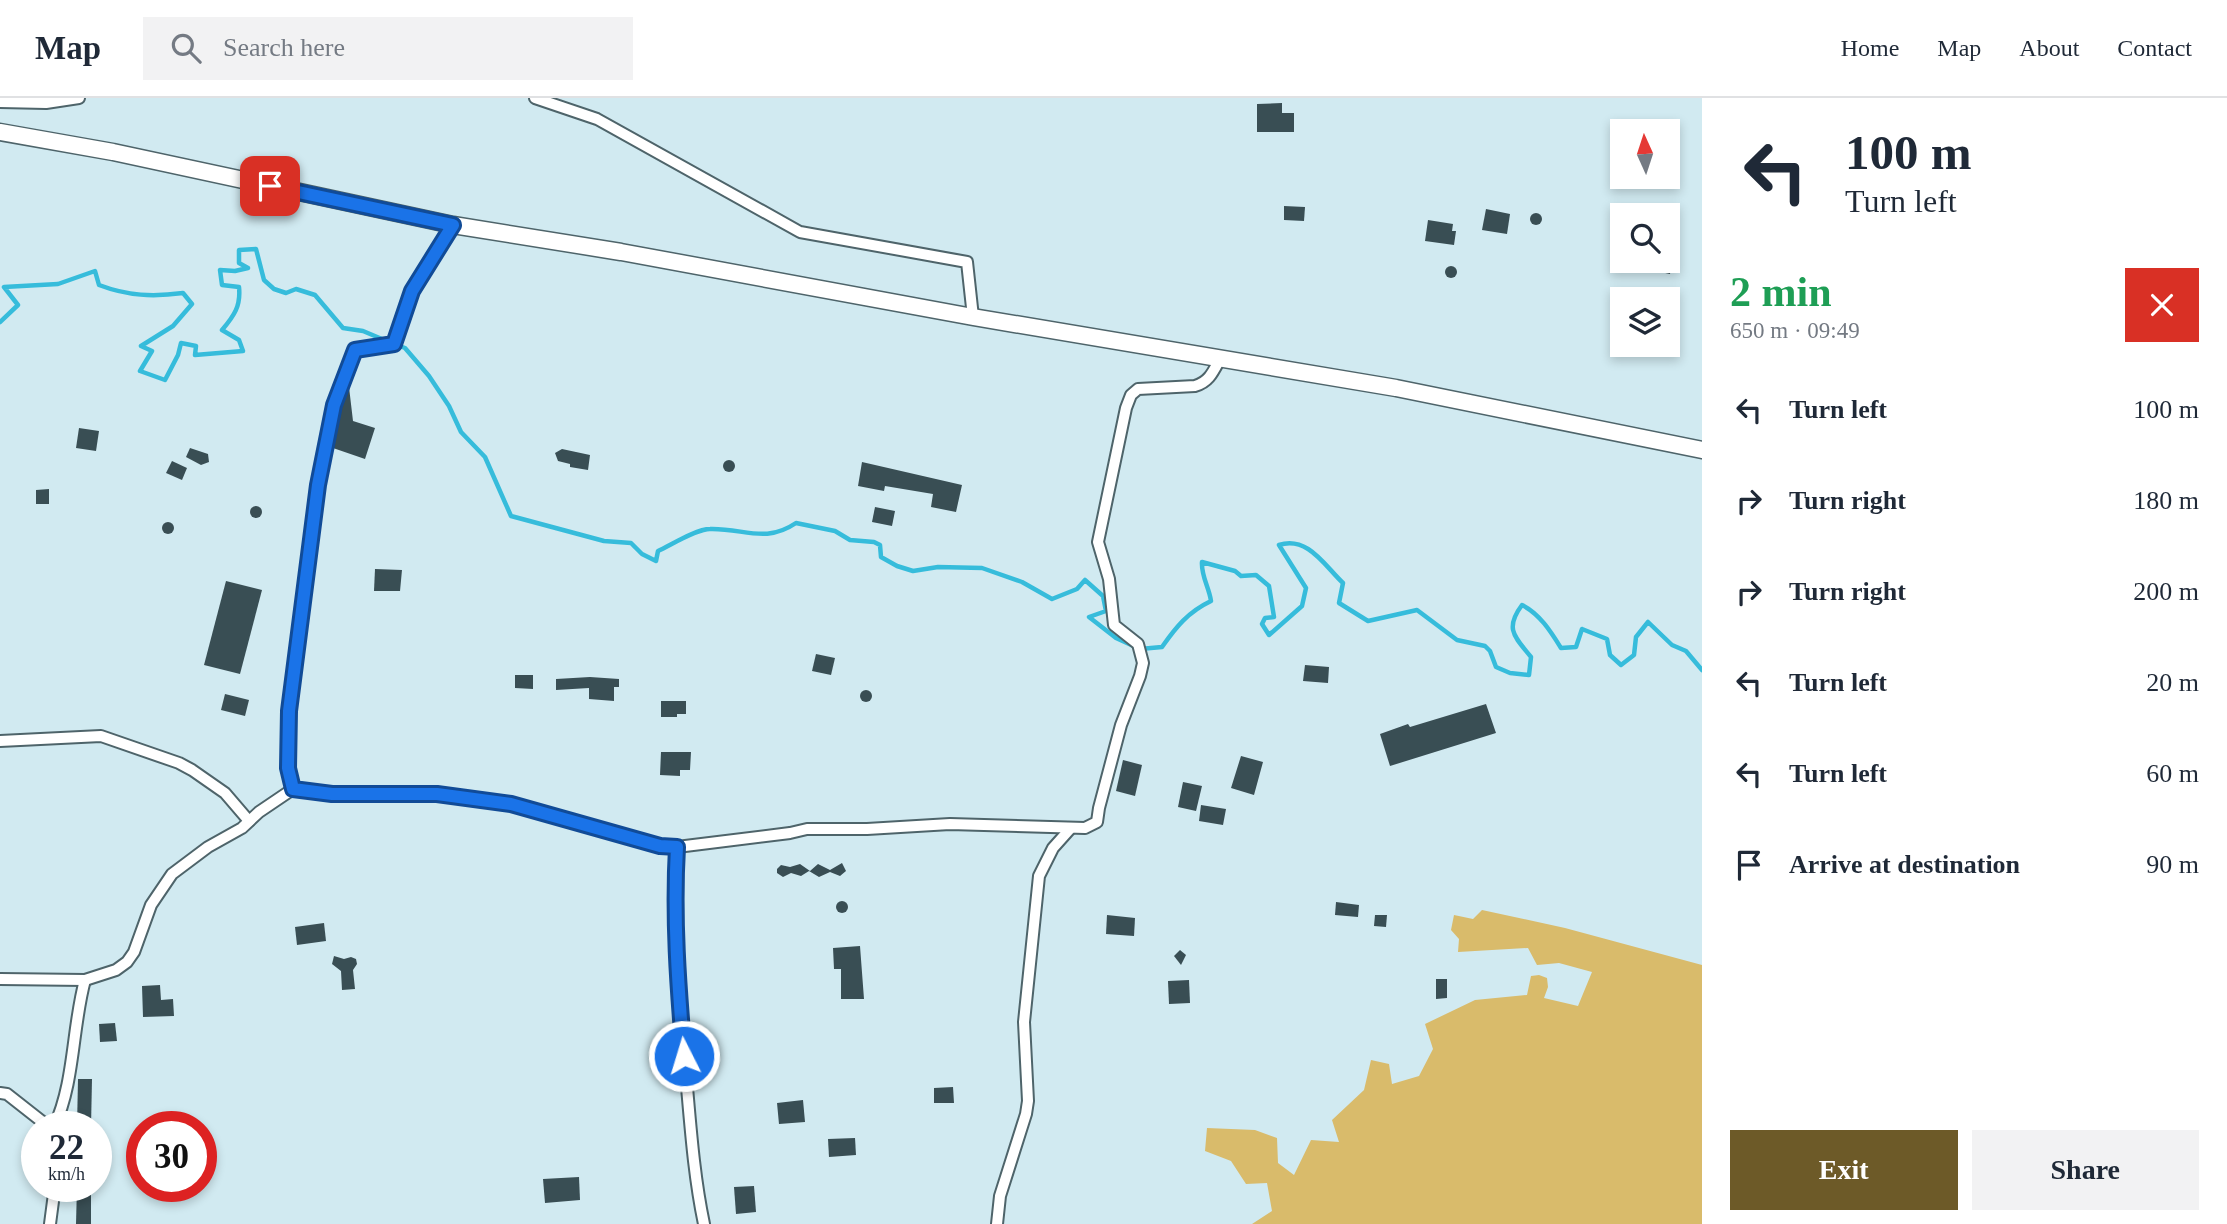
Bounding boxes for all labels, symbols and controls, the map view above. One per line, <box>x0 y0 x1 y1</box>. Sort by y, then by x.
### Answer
search box <box>143 17 633 80</box>
icon: search <box>167 29 205 67</box>
text: Map <box>35 30 101 66</box>
text: Search here <box>223 33 345 62</box>
text: Home <box>1841 35 1899 61</box>
text: Map <box>1937 35 1981 61</box>
text: About <box>2019 35 2079 61</box>
text: Contact <box>2117 35 2192 61</box>
north arrow <box>1610 119 1680 189</box>
map controls <box>1610 119 1680 357</box>
text: 100 m <box>1845 125 1972 180</box>
icon: left <box>1730 126 1821 217</box>
pin <box>240 156 300 216</box>
icon: arrive <box>251 167 289 205</box>
text: Turn left <box>1845 183 1957 219</box>
button: search <box>1610 203 1680 273</box>
button: close <box>2125 268 2199 342</box>
text: 2 min <box>1730 269 1832 315</box>
button: layers <box>1610 287 1680 357</box>
text: 650 m · 09:49 <box>1730 318 1860 343</box>
icon: left <box>1730 391 1768 429</box>
text: Turn left <box>1789 395 1887 424</box>
text: 100 m <box>2133 395 2199 424</box>
icon: right <box>1730 482 1768 520</box>
text: Turn right <box>1789 486 1906 515</box>
text: 180 m <box>2133 486 2199 515</box>
icon: right <box>1730 573 1768 611</box>
text: Turn right <box>1789 577 1906 606</box>
text: 200 m <box>2133 577 2199 606</box>
icon: left <box>1730 664 1768 702</box>
text: Turn left <box>1789 668 1887 697</box>
text: 20 m <box>2146 668 2199 697</box>
icon: left <box>1730 755 1768 793</box>
text: Turn left <box>1789 759 1887 788</box>
text: 60 m <box>2146 759 2199 788</box>
icon: arrive <box>1730 846 1768 884</box>
text: Arrive at destination <box>1789 850 2020 879</box>
text: 90 m <box>2146 850 2199 879</box>
position arrow <box>647 1019 721 1093</box>
speed limit sign: 30 <box>126 1111 217 1202</box>
text: 22 <box>49 1128 84 1167</box>
button: Exit <box>1730 1130 1958 1210</box>
button: Share <box>1972 1130 2199 1210</box>
text: km/h <box>48 1164 85 1184</box>

